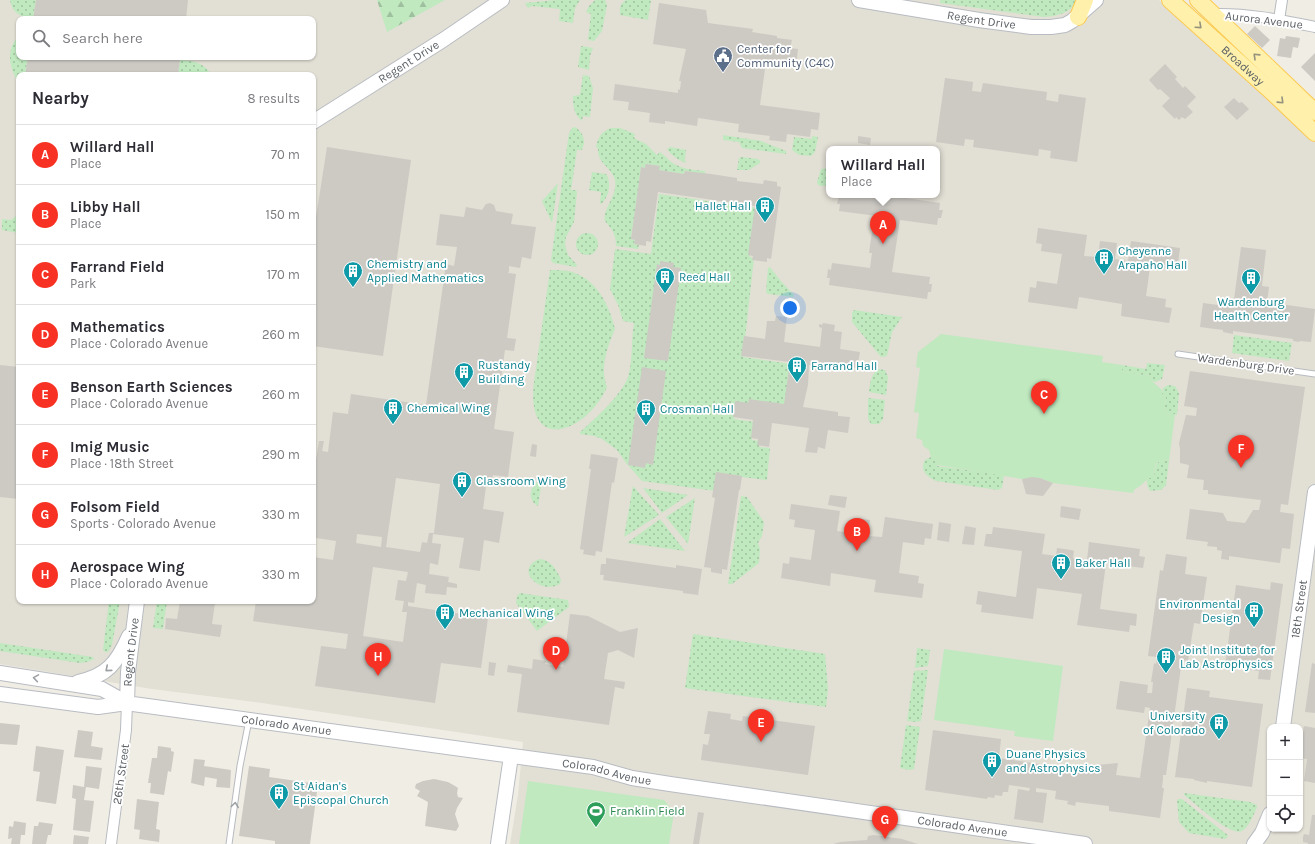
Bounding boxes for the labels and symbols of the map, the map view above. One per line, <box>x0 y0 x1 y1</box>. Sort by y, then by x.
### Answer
street label: Regent Drive <box>946 8 1017 32</box>
street label: Aurora Avenue <box>1224 8 1304 32</box>
one-way arrow <box>1194 21 1202 29</box>
street label: Regent Drive <box>376 37 442 86</box>
place label: Center for Community (C4C) <box>737 42 834 70</box>
street label: Broadway <box>1218 43 1267 89</box>
public building icon: Center for Community (C4C) <box>712 45 734 73</box>
one-way arrow <box>1253 53 1261 60</box>
one-way arrow <box>1276 96 1284 103</box>
building icon: Hallet Hall <box>754 195 776 223</box>
place label: Hallet Hall <box>695 199 751 213</box>
pin: A <box>870 211 896 244</box>
place label: Cheyenne Arapaho Hall <box>1118 244 1187 272</box>
building icon: Cheyenne Arapaho Hall <box>1093 247 1115 275</box>
place label: Chemistry and Applied Mathematics <box>367 257 484 285</box>
building icon: Chemistry and Applied Mathematics <box>342 260 364 288</box>
building icon: Reed Hall <box>654 266 676 294</box>
building icon: Wardenburg Health Center <box>1240 267 1262 295</box>
place label: Reed Hall <box>679 270 730 284</box>
place label: Wardenburg Health Center <box>1214 295 1289 323</box>
your location <box>780 298 800 318</box>
street label: Wardenburg Drive <box>1197 350 1295 378</box>
building icon: Farrand Hall <box>786 355 808 383</box>
place label: Rustandy Building <box>478 358 530 386</box>
place label: Farrand Hall <box>811 359 877 373</box>
building icon: Rustandy Building <box>453 361 475 389</box>
pin: C <box>1031 381 1057 414</box>
building icon: Chemical Wing <box>382 397 404 425</box>
building icon: Crosman Hall <box>635 398 657 426</box>
place label: Chemical Wing <box>407 401 490 415</box>
place label: Crosman Hall <box>660 402 734 416</box>
pin: F <box>1228 435 1254 468</box>
building icon: Classroom Wing <box>451 470 473 498</box>
place label: Classroom Wing <box>476 474 566 488</box>
pin: B <box>844 518 870 551</box>
building icon: Baker Hall <box>1050 552 1072 580</box>
place label: Baker Hall <box>1075 556 1131 570</box>
street label: 18th Street <box>1288 578 1310 639</box>
place label: Environmental Design <box>1159 597 1240 625</box>
building icon: Environmental Design <box>1243 600 1265 628</box>
building icon: Mechanical Wing <box>434 602 456 630</box>
place label: Mechanical Wing <box>459 606 554 620</box>
street label: Regent Drive <box>121 617 142 687</box>
pin: D <box>543 637 569 670</box>
pin: H <box>365 643 391 676</box>
place label: Joint Institute for Lab Astrophysics <box>1180 643 1276 671</box>
building icon: Joint Institute for Lab Astrophysics <box>1155 646 1177 674</box>
one-way arrow <box>105 664 113 671</box>
one-way arrow <box>33 674 39 683</box>
pin: E <box>748 709 774 742</box>
place label: University of Colorado <box>1143 709 1205 737</box>
street label: Colorado Avenue <box>240 712 332 738</box>
building icon: University of Colorado <box>1208 712 1230 740</box>
street label: 26th Street <box>110 742 132 805</box>
place label: Duane Physics and Astrophysics <box>1006 747 1101 775</box>
building icon: Duane Physics and Astrophysics <box>981 750 1003 778</box>
street label: Colorado Avenue <box>561 756 652 788</box>
place label: St Aidan's Episcopal Church <box>293 779 389 807</box>
building icon: St Aidan's Episcopal Church <box>268 782 290 810</box>
sports icon: Franklin Field <box>585 800 607 828</box>
one-way arrow <box>230 802 239 808</box>
place label: Franklin Field <box>610 804 685 818</box>
pin: G <box>872 806 898 839</box>
street label: Colorado Avenue <box>916 813 1008 840</box>

